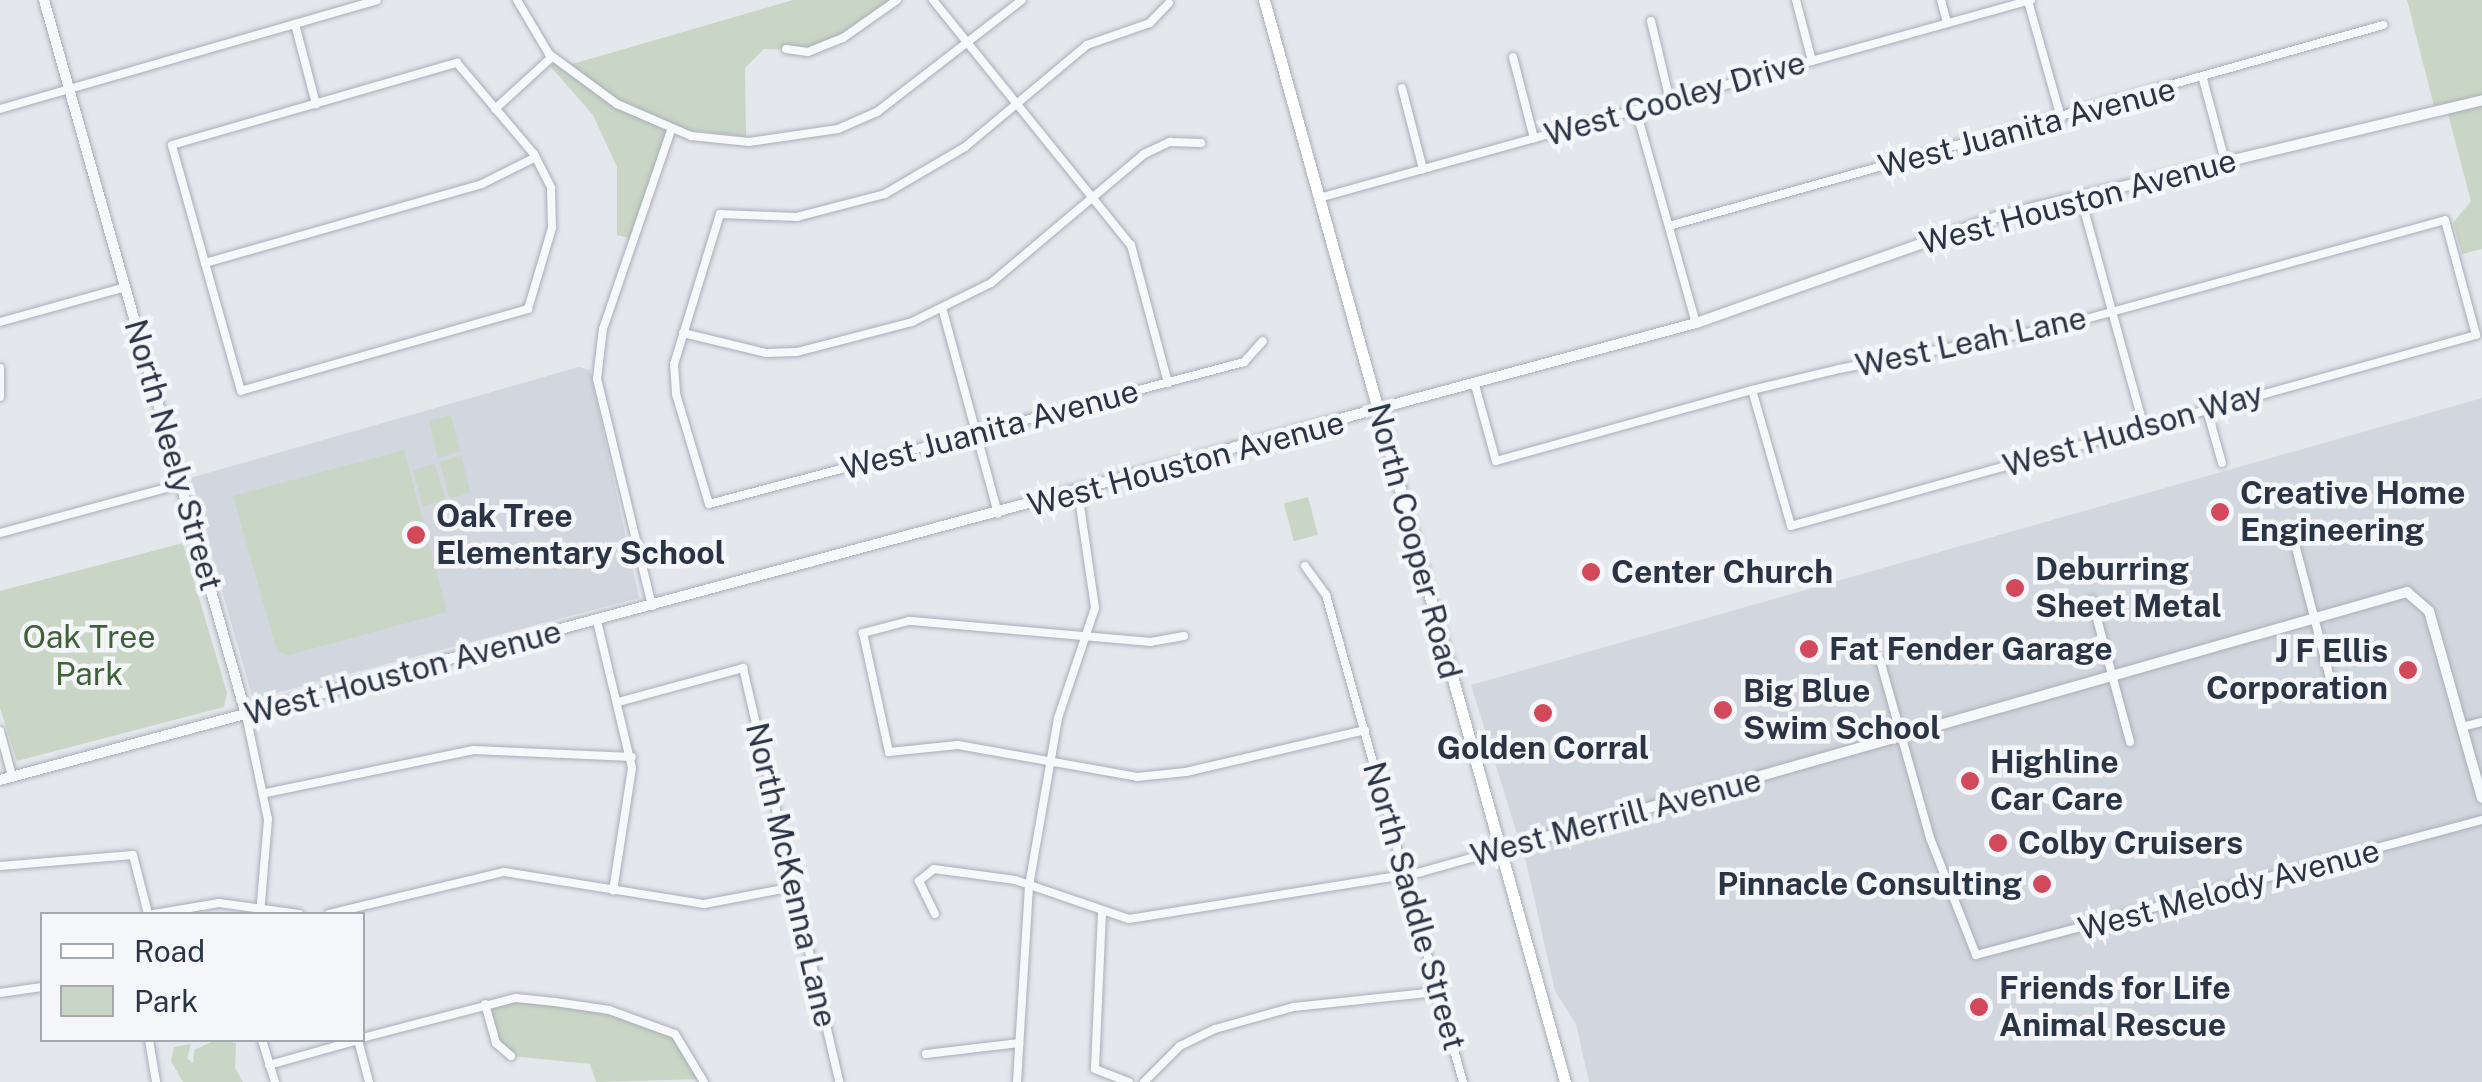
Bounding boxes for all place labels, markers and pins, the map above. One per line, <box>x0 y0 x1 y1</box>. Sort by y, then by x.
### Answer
place label: Creative Home Engineering <box>2240 475 2465 550</box>
place label: Oak Tree Elementary School <box>436 498 725 573</box>
marker: Creative Home Engineering <box>2209 501 2231 523</box>
marker: Oak Tree Elementary School <box>405 524 427 546</box>
place label: Deburring Sheet Metal <box>2035 551 2222 626</box>
place label: Center Church <box>1611 553 1833 591</box>
marker: Center Church <box>1580 561 1602 583</box>
marker: Deburring Sheet Metal <box>2004 577 2026 599</box>
place label: Fat Fender Garage <box>1829 630 2113 668</box>
place label: J F Ellis Corporation <box>2206 633 2388 708</box>
marker: Fat Fender Garage <box>1798 638 1820 660</box>
marker: J F Ellis Corporation <box>2397 659 2419 681</box>
place label: Big Blue Swim School <box>1743 673 1941 748</box>
marker: Big Blue Swim School <box>1712 699 1734 721</box>
marker: Golden Corral <box>1532 702 1554 724</box>
place label: Golden Corral <box>1437 729 1649 767</box>
place label: Highline Car Care <box>1990 744 2123 819</box>
marker: Highline Car Care <box>1959 770 1981 792</box>
place label: Colby Cruisers <box>2018 824 2243 862</box>
marker: Colby Cruisers <box>1987 832 2009 854</box>
place label: Pinnacle Consulting <box>1717 865 2022 903</box>
marker: Pinnacle Consulting <box>2031 873 2053 895</box>
place label: Friends for Life Animal Rescue <box>1999 970 2231 1045</box>
marker: Friends for Life Animal Rescue <box>1968 996 1990 1018</box>

